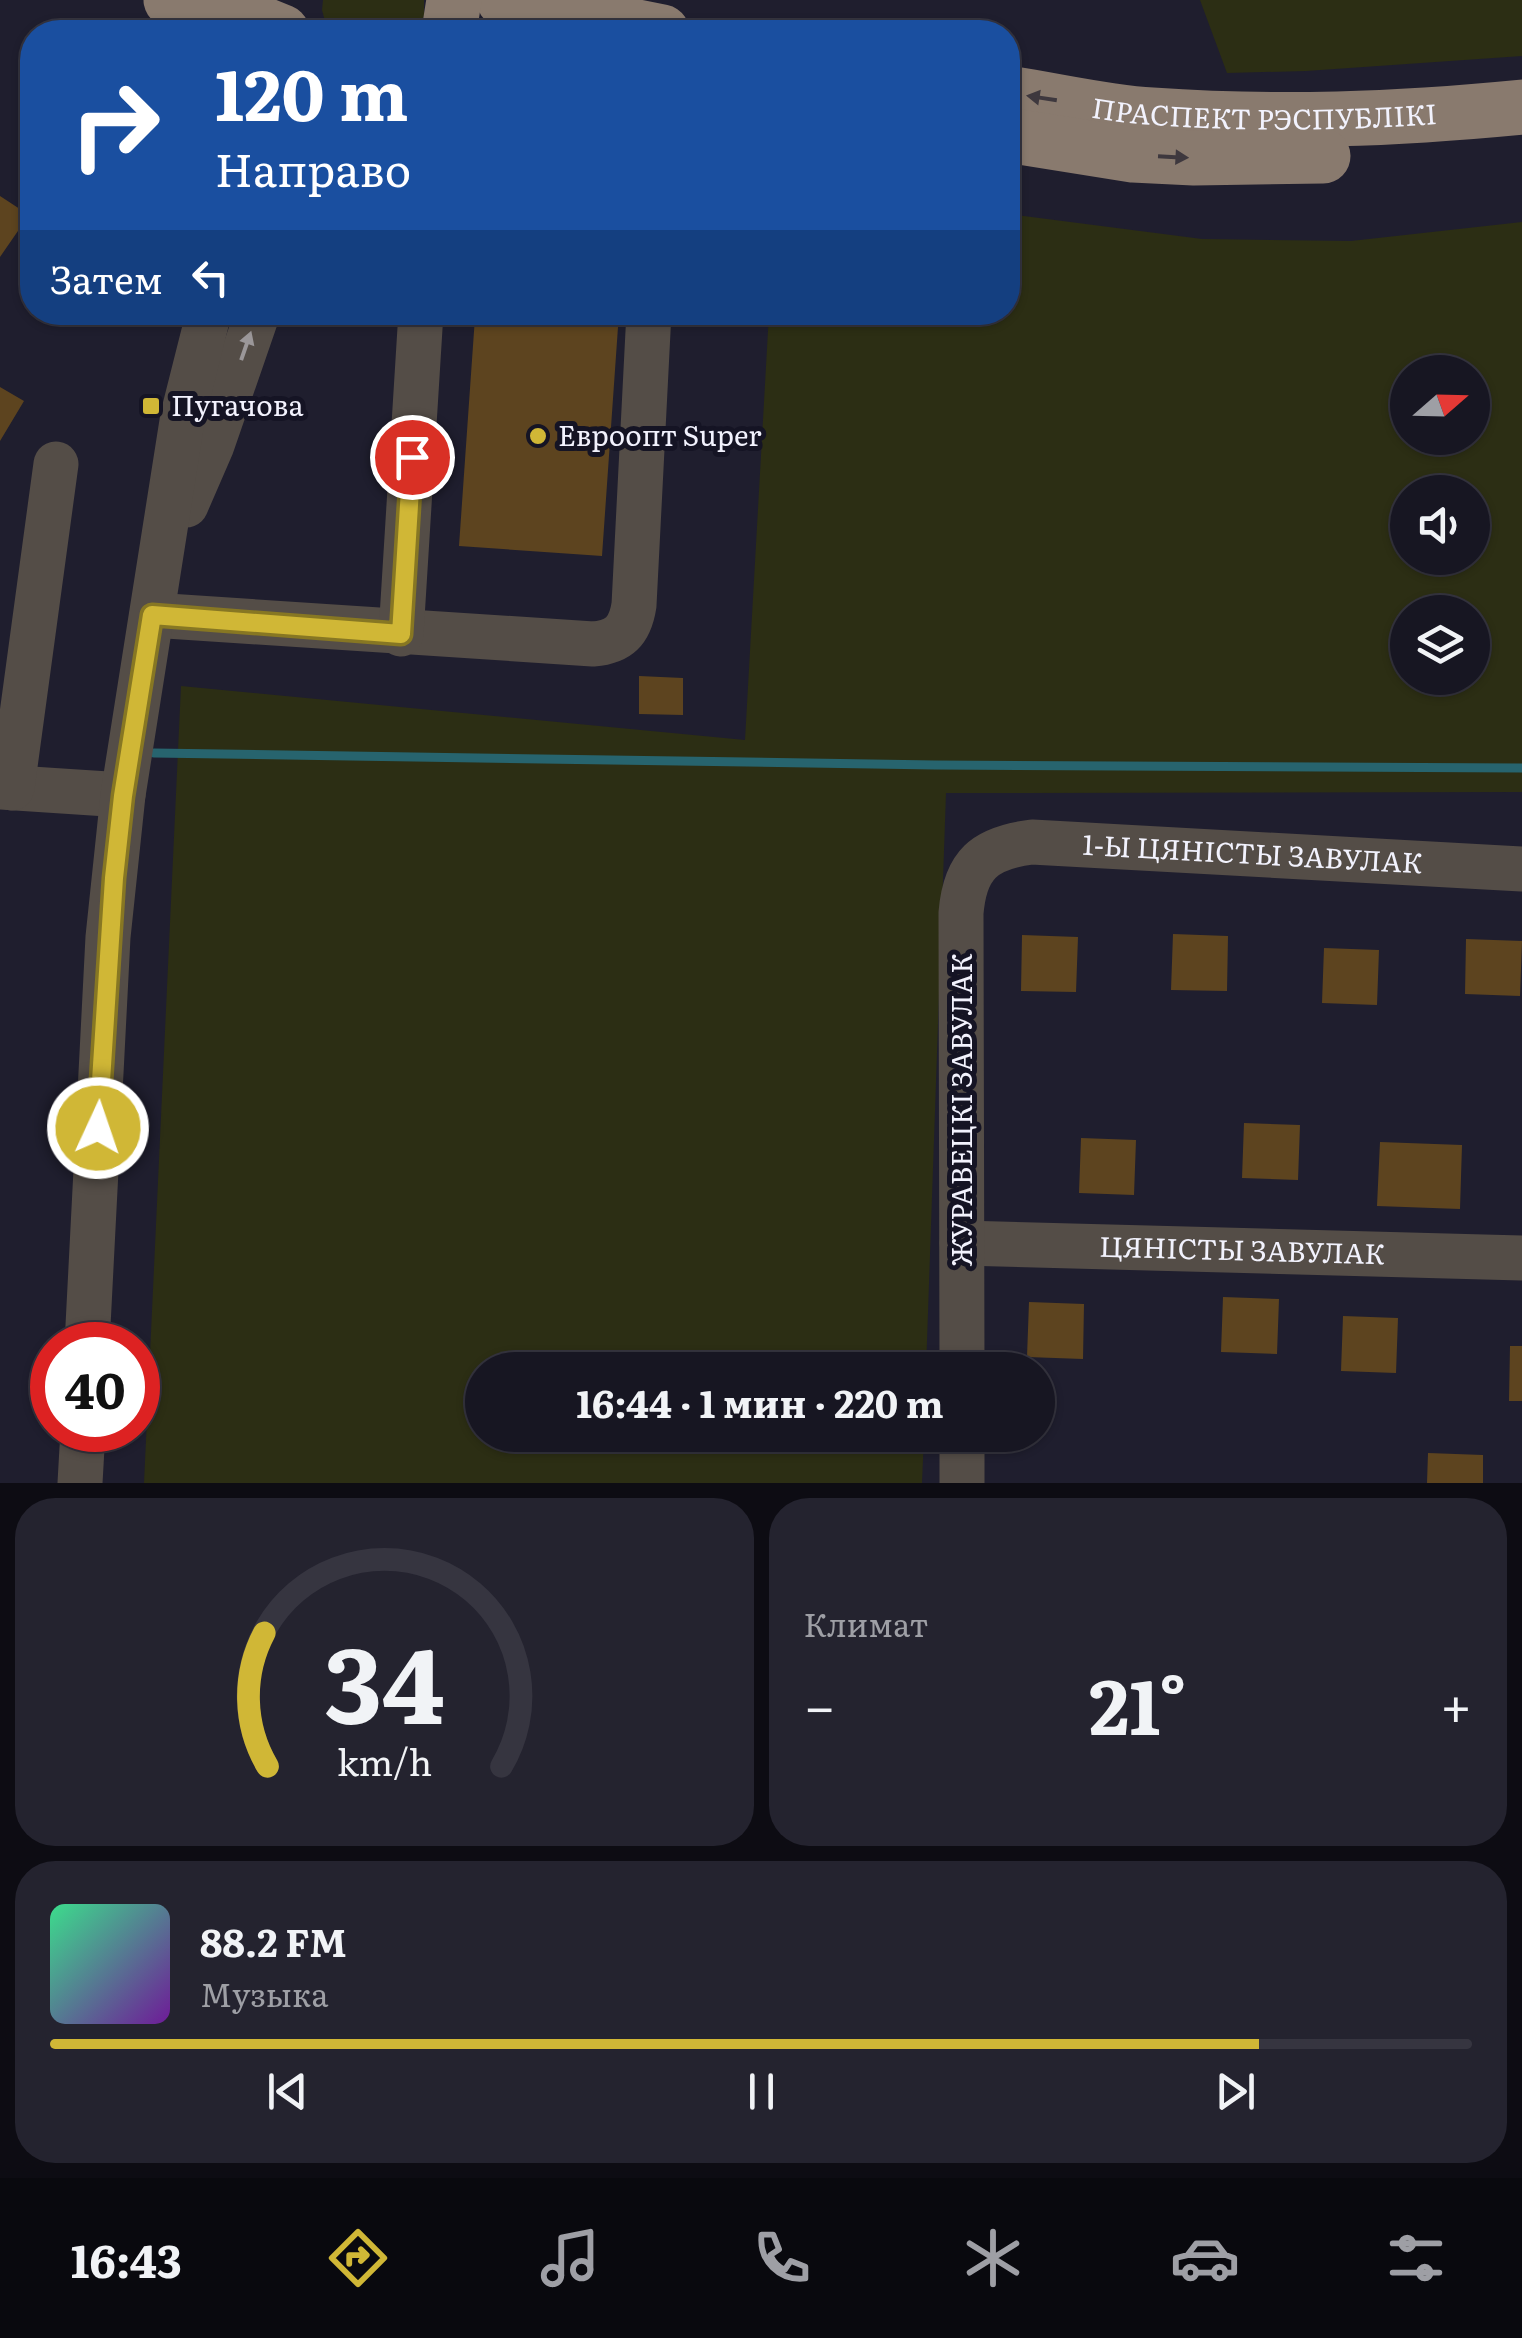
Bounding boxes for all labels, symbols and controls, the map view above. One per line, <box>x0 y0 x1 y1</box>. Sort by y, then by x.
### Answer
text: 120 m <box>215 39 408 143</box>
icon: right <box>50 60 180 190</box>
street label: ПРАСПЕКТ РЭСПУБЛІКІ <box>1089 85 1438 139</box>
one-way arrow <box>1025 90 1057 105</box>
text: Направо <box>215 134 411 201</box>
one-way arrow <box>1158 149 1190 165</box>
text: Затем <box>50 249 163 306</box>
icon: left <box>183 250 238 305</box>
one-way arrow <box>240 330 255 360</box>
north arrow <box>1390 355 1490 455</box>
map controls <box>1390 355 1490 695</box>
place label: Пугачова <box>171 383 304 425</box>
marker: Пугачова <box>140 395 162 417</box>
place label: Евроопт Super <box>558 413 762 455</box>
pin <box>370 415 455 500</box>
marker: Евроопт Super <box>527 425 549 447</box>
icon: arrive <box>385 430 440 485</box>
button: sound <box>1390 475 1490 575</box>
button: layers <box>1390 595 1490 695</box>
street label: 1-Ы ЦЯНІСТЫ ЗАВУЛАК <box>1082 822 1424 883</box>
street label: ЖУРАВЕЦКІ ЗАВУЛАК <box>939 953 981 1267</box>
position arrow <box>46 1076 150 1180</box>
street label: ЦЯНІСТЫ ЗАВУЛАК <box>1099 1224 1386 1273</box>
speed limit sign: 40 <box>30 1322 160 1452</box>
text: 16:44 · 1 мин · 220 m <box>576 1373 944 1430</box>
text: Климат <box>804 1599 928 1647</box>
text: 34 <box>324 1602 444 1756</box>
text: 21° <box>1089 1647 1187 1758</box>
text: − <box>804 1662 836 1744</box>
text: + <box>1440 1662 1472 1744</box>
text: km/h <box>337 1734 432 1787</box>
text: 88.2 FM <box>200 1912 347 1969</box>
text: Музыка <box>200 1969 329 2017</box>
icon: previous <box>260 2064 315 2119</box>
icon: pause <box>734 2064 789 2119</box>
icon: next <box>1208 2064 1263 2119</box>
icon: directions <box>323 2223 393 2293</box>
icon: music <box>535 2223 605 2293</box>
icon: phone <box>747 2223 817 2293</box>
icon: climate <box>958 2223 1028 2293</box>
icon: car <box>1170 2223 1240 2293</box>
icon: filters <box>1381 2223 1451 2293</box>
text: 16:43 <box>71 2225 182 2292</box>

